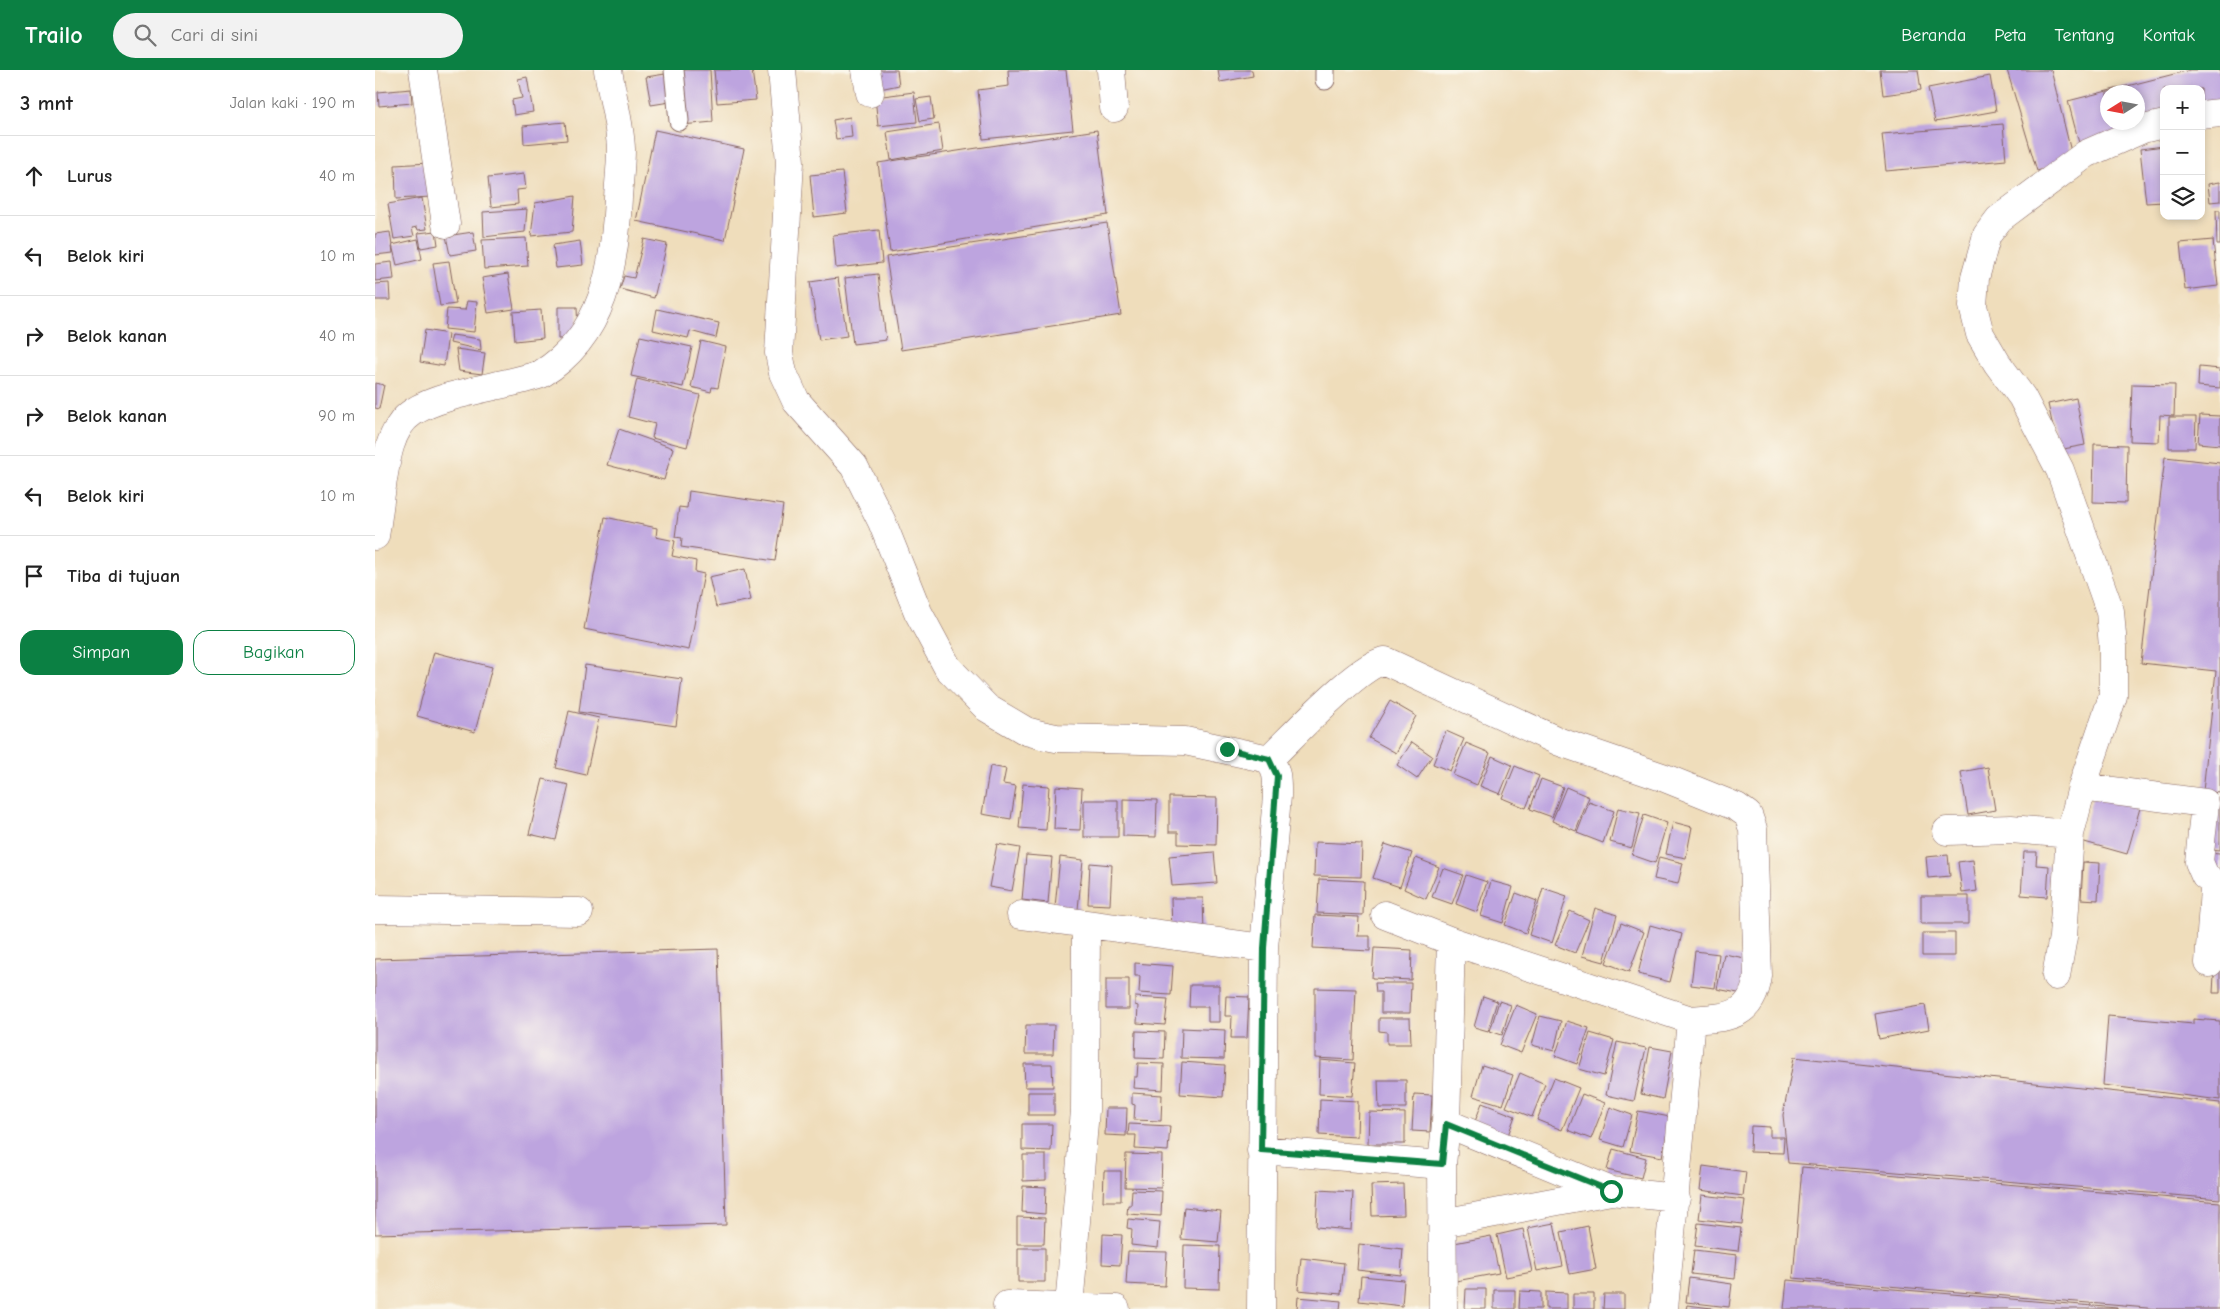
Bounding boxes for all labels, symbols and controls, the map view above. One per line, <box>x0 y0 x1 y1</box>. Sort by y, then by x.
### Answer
search box <box>113 13 463 58</box>
text: Trailo <box>25 21 83 49</box>
icon: search <box>131 21 159 49</box>
text: Cari di sini <box>171 24 258 46</box>
text: Beranda <box>1901 25 1966 46</box>
text: Peta <box>1994 25 2026 46</box>
text: Tentang <box>2054 25 2115 46</box>
text: Kontak <box>2143 25 2195 46</box>
north arrow <box>2100 85 2145 130</box>
map controls <box>2160 85 2205 220</box>
button: + <box>2160 85 2205 130</box>
text: 3 mnt <box>20 91 73 115</box>
text: Jalan kaki · 190 m <box>230 94 355 112</box>
button: − <box>2160 130 2205 175</box>
icon: ahead <box>20 162 48 190</box>
text: Lurus <box>67 165 112 187</box>
text: 40 m <box>319 167 355 185</box>
button: layers <box>2160 175 2205 220</box>
icon: left <box>20 242 48 270</box>
text: Belok kiri <box>67 245 144 267</box>
text: 10 m <box>320 247 355 265</box>
icon: right <box>20 322 48 350</box>
text: Belok kanan <box>67 325 167 347</box>
text: 40 m <box>319 327 355 345</box>
icon: right <box>20 402 48 430</box>
text: Belok kanan <box>67 405 167 427</box>
text: 90 m <box>318 407 355 425</box>
icon: left <box>20 482 48 510</box>
text: Belok kiri <box>67 485 144 507</box>
text: 10 m <box>320 487 355 505</box>
icon: arrive <box>20 562 48 590</box>
text: Tiba di tujuan <box>67 565 180 587</box>
button: Simpan <box>20 630 183 675</box>
button: Bagikan <box>193 630 355 675</box>
route end <box>1216 738 1239 761</box>
route start <box>1600 1180 1623 1203</box>

